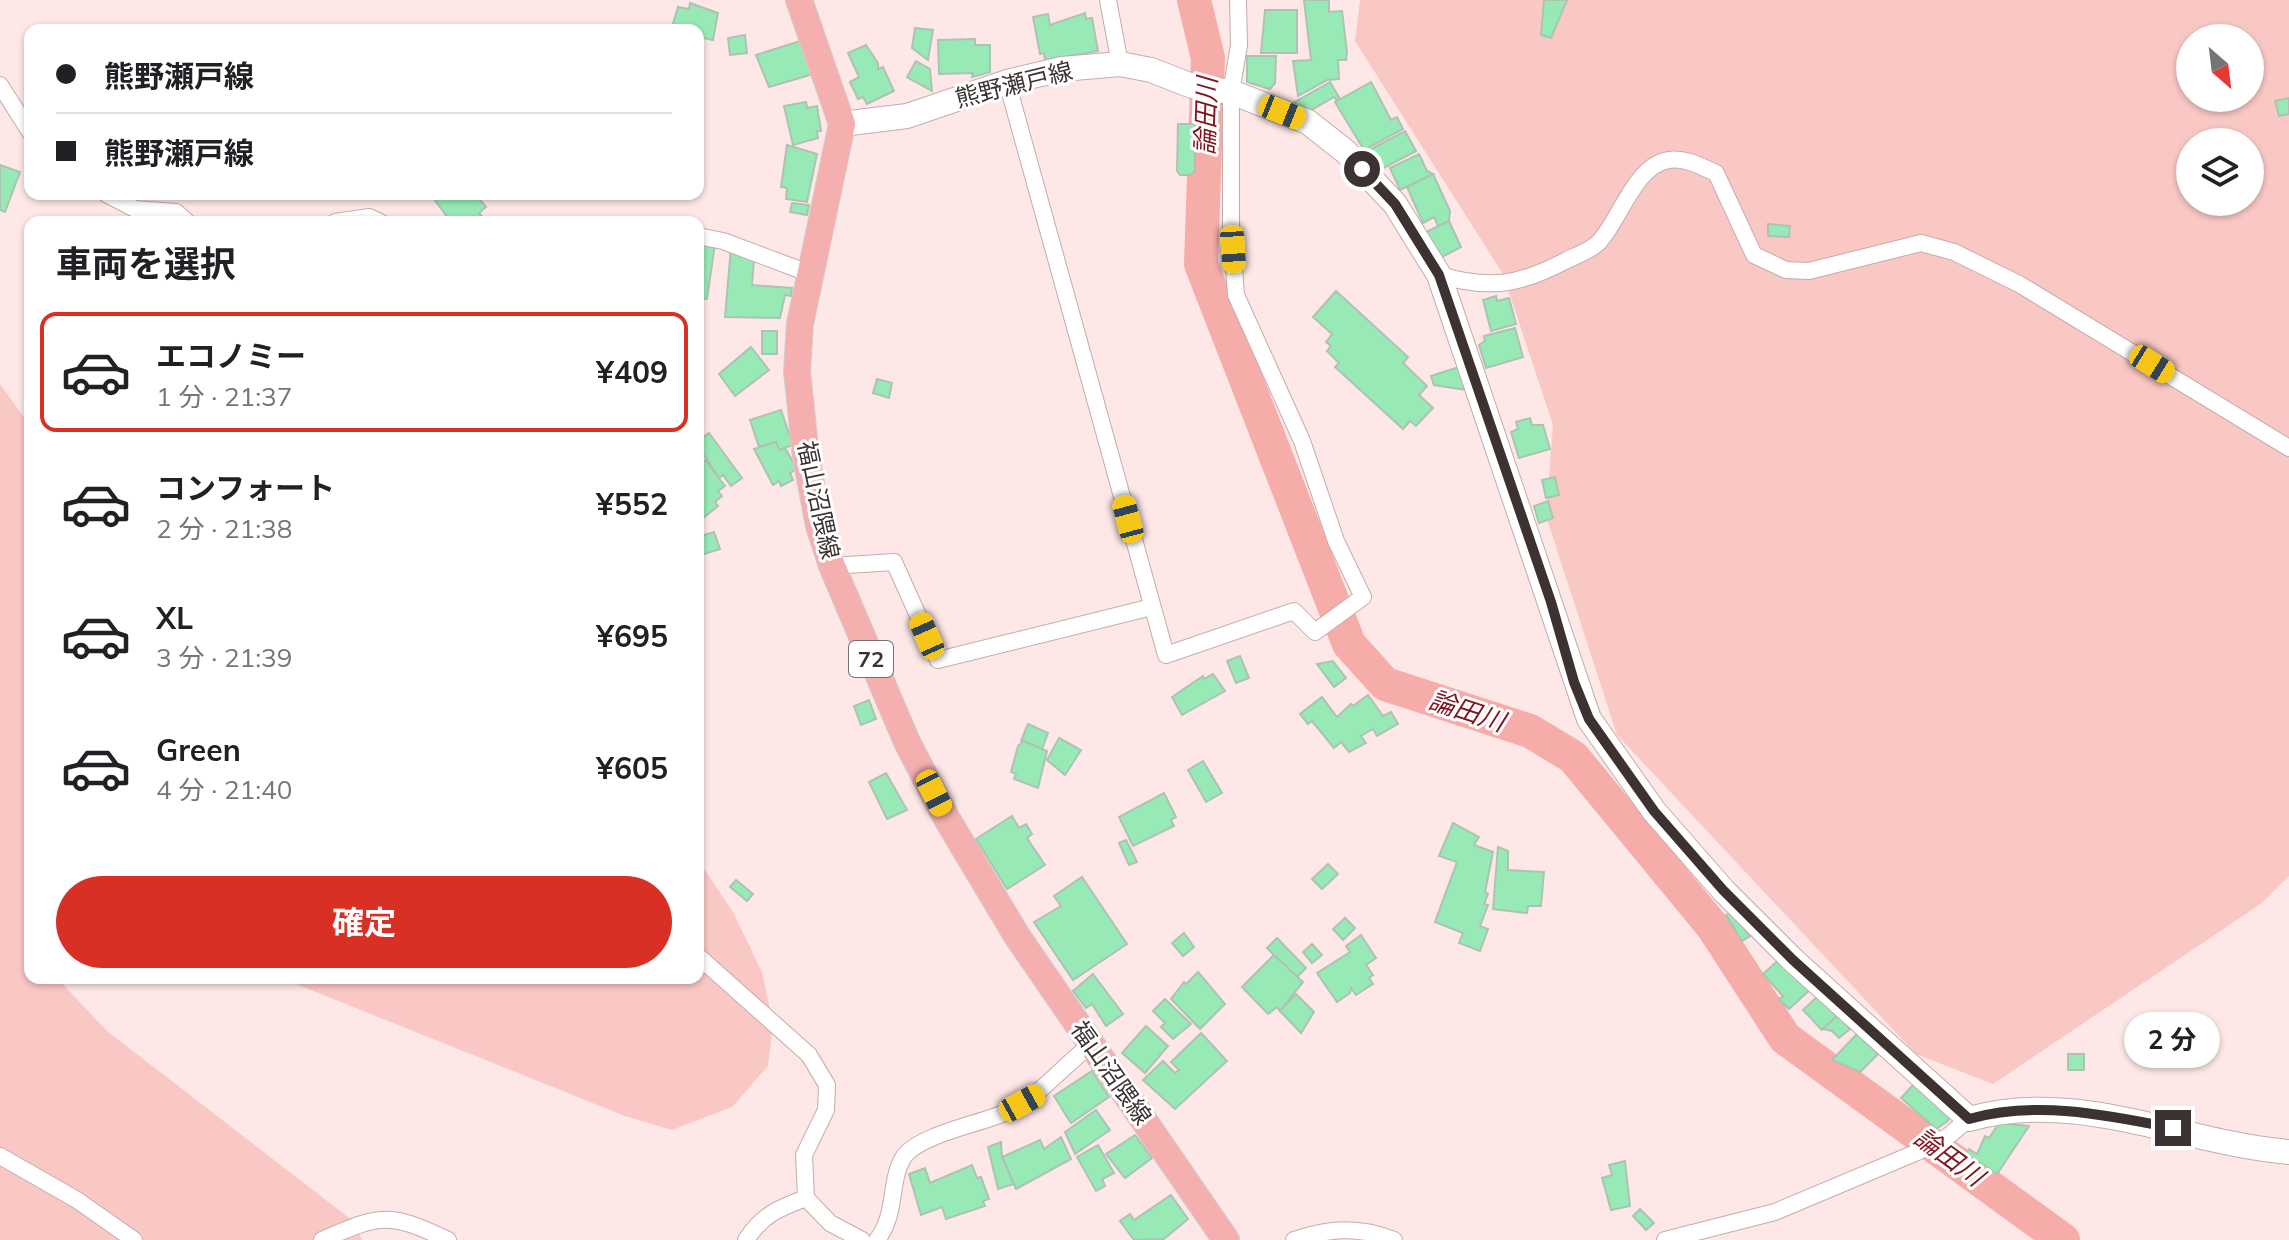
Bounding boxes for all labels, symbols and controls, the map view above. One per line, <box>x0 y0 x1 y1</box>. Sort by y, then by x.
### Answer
north arrow <box>2176 24 2264 112</box>
map controls <box>2176 24 2264 216</box>
street label: 熊野瀬戸線 <box>952 55 1076 113</box>
text: 熊野瀬戸線 <box>104 57 254 95</box>
water label: 論田川 <box>1188 73 1223 156</box>
car <box>1255 92 1309 132</box>
button: layers <box>2176 128 2264 216</box>
text: 熊野瀬戸線 <box>104 134 254 172</box>
route start <box>1344 151 1380 187</box>
car <box>1219 224 1247 274</box>
text: 車両を選択 <box>56 241 236 286</box>
icon: car <box>60 336 132 408</box>
text: エコノミー <box>156 337 306 375</box>
car <box>2125 341 2179 387</box>
text: ¥409 <box>596 353 668 391</box>
text: 1 分 · 21:37 <box>156 380 292 413</box>
street label: 福山沼隈線 <box>792 438 846 562</box>
icon: car <box>60 468 132 540</box>
text: コンフォート <box>156 469 335 507</box>
text: ¥552 <box>596 485 668 523</box>
car <box>1110 493 1146 545</box>
text: 2 分 · 21:38 <box>156 512 292 545</box>
text: XL <box>156 599 193 637</box>
icon: car <box>60 600 132 672</box>
car <box>906 609 948 663</box>
text: ¥695 <box>596 617 668 655</box>
text: 3 分 · 21:39 <box>156 641 292 674</box>
road number: 72 <box>849 641 893 677</box>
water label: 論田川 <box>1425 683 1512 739</box>
text: Green <box>156 731 241 769</box>
icon: car <box>60 732 132 804</box>
text: ¥605 <box>596 749 668 787</box>
car <box>912 766 956 820</box>
text: 4 分 · 21:40 <box>156 773 292 806</box>
button: 確定 <box>56 876 672 968</box>
callout: 2 分 <box>2125 1012 2221 1068</box>
street label: 福山沼隈線 <box>1065 1015 1159 1130</box>
text: 2 分 <box>2148 1023 2196 1056</box>
car <box>995 1081 1049 1125</box>
route end <box>2155 1110 2191 1146</box>
water label: 論田川 <box>1908 1120 1993 1195</box>

